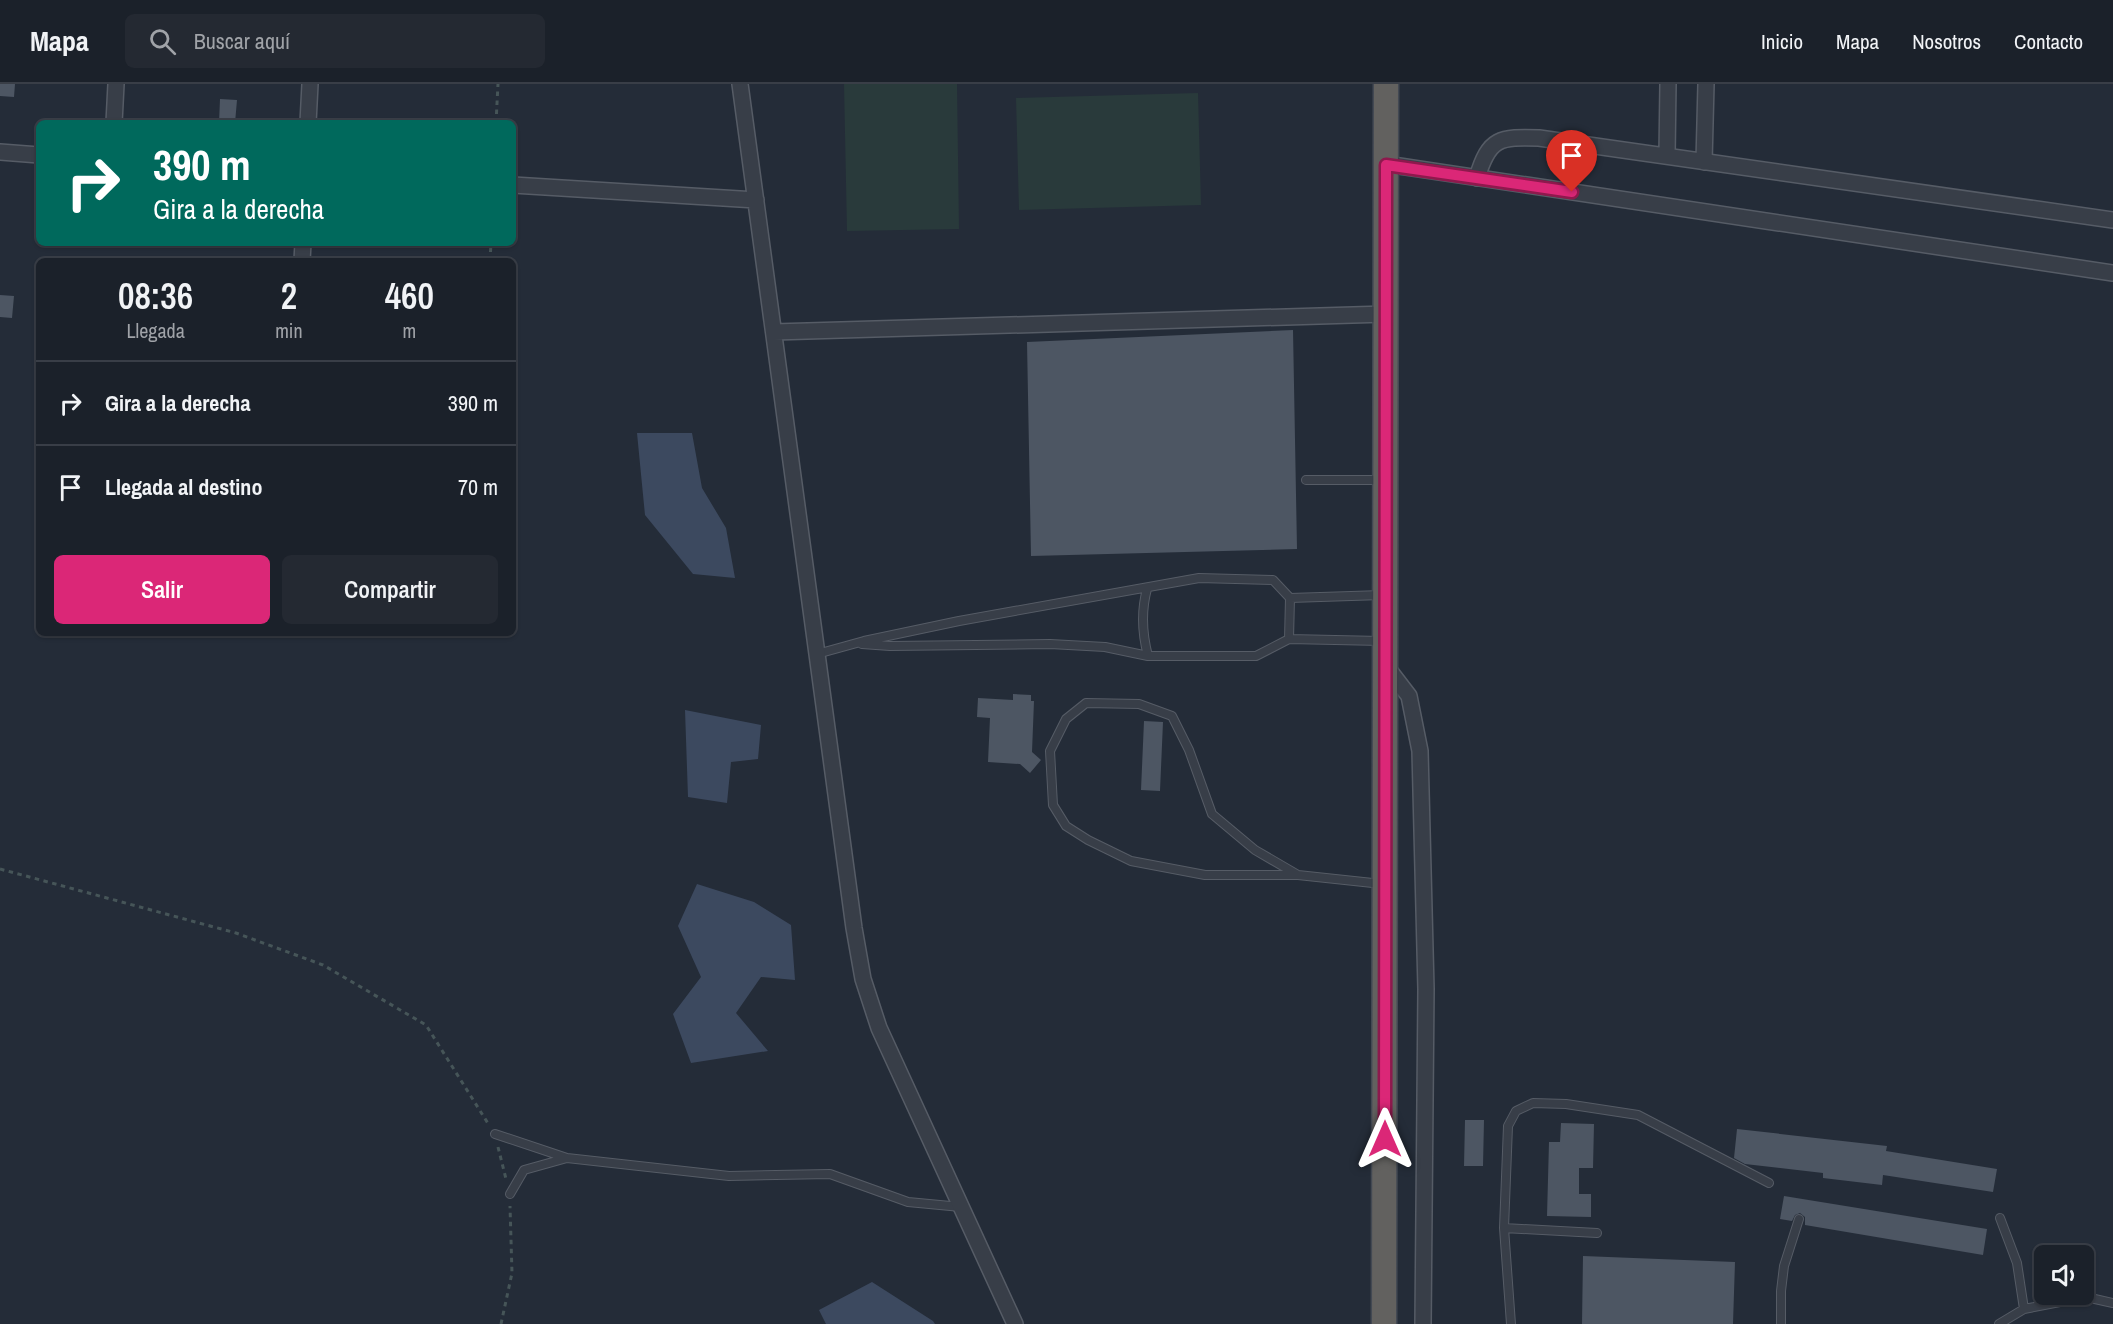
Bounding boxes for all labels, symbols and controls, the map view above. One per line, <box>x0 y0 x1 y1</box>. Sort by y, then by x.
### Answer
search box <box>125 14 545 68</box>
text: Mapa <box>30 22 89 60</box>
icon: search <box>146 25 179 58</box>
text: Buscar aquí <box>194 26 290 56</box>
text: Inicio <box>1761 27 1803 56</box>
text: Mapa <box>1836 27 1879 56</box>
text: Nosotros <box>1912 27 1981 56</box>
text: Contacto <box>2014 27 2083 56</box>
pin <box>1546 130 1597 192</box>
text: 390 m <box>153 137 251 193</box>
icon: arrive <box>1555 139 1588 172</box>
icon: right <box>54 144 132 222</box>
text: Gira a la derecha <box>153 191 324 227</box>
text: 08:36 <box>118 272 193 320</box>
text: 2 <box>281 272 297 320</box>
text: 460 <box>385 272 434 320</box>
text: Llegada <box>126 317 185 344</box>
text: min <box>275 317 303 344</box>
text: m <box>402 317 416 344</box>
icon: right <box>54 387 87 420</box>
text: Gira a la derecha <box>105 388 250 418</box>
text: 390 m <box>448 388 498 418</box>
icon: arrive <box>54 471 87 504</box>
text: Llegada al destino <box>105 472 262 502</box>
text: 70 m <box>458 472 498 502</box>
button: Salir <box>54 555 270 624</box>
button: Compartir <box>282 555 498 624</box>
position arrow <box>1353 1107 1417 1171</box>
map controls <box>2034 1245 2094 1305</box>
button: sound <box>2034 1245 2094 1305</box>

